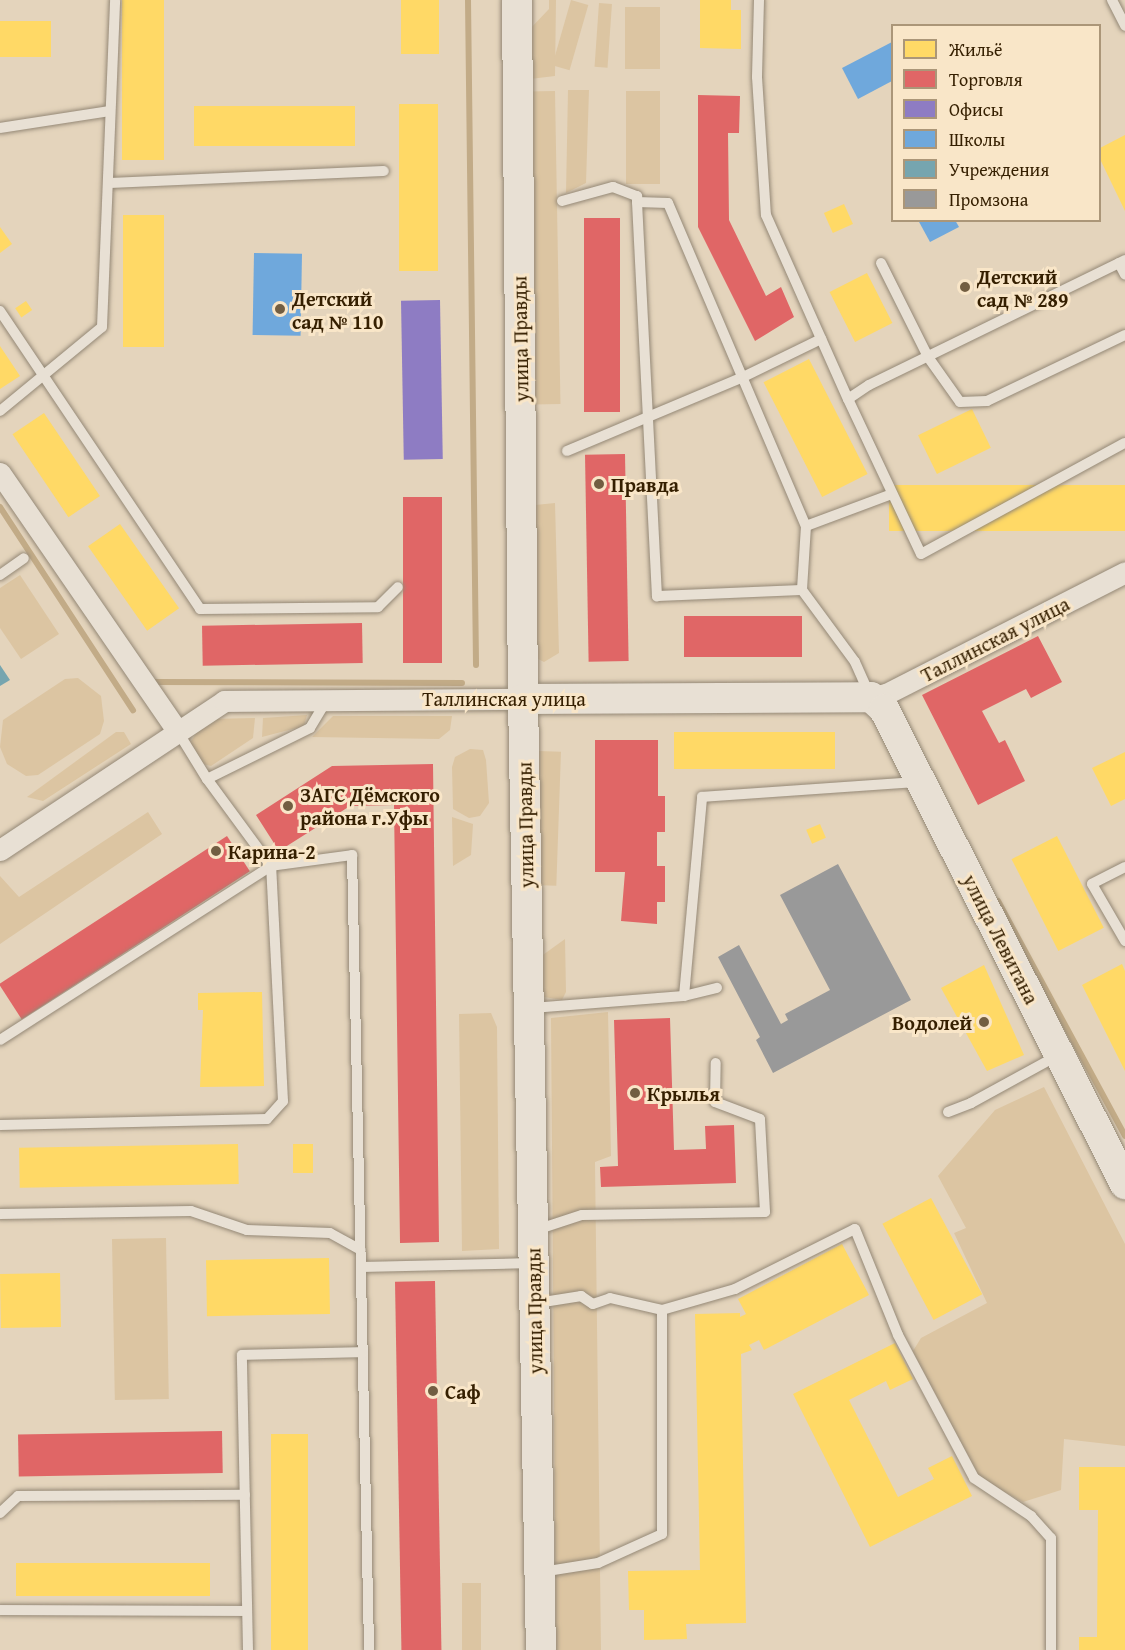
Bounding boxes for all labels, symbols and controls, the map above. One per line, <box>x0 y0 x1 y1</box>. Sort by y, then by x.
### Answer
legend <box>891 24 1101 222</box>
text: Жильё <box>949 36 1003 63</box>
text: Торговля <box>949 66 1023 93</box>
text: Офисы <box>949 96 1003 123</box>
text: Школы <box>949 126 1005 153</box>
text: Учреждения <box>949 156 1049 183</box>
text: Промзона <box>949 186 1028 213</box>
place label: Детский сад № 289 <box>977 264 1068 311</box>
street label: улица Правды <box>507 276 533 402</box>
marker: Детский сад № 289 <box>958 280 972 294</box>
place label: Детский сад № 110 <box>292 286 383 333</box>
marker: Детский сад № 110 <box>273 302 287 316</box>
place label: Правда <box>611 472 679 496</box>
marker: Правда <box>592 477 606 491</box>
street label: Таллинская улица <box>917 591 1073 687</box>
street label: Таллинская улица <box>422 686 586 710</box>
street label: улица Правды <box>512 762 538 888</box>
place label: ЗАГС Дёмского района г.Уфы <box>300 783 440 830</box>
marker: ЗАГС Дёмского района г.Уфы <box>281 799 295 813</box>
place label: Карина-2 <box>228 839 316 863</box>
marker: Карина-2 <box>209 844 223 858</box>
street label: улица Левитана <box>958 870 1044 1008</box>
place label: Водолей <box>892 1010 972 1034</box>
marker: Водолей <box>977 1015 991 1029</box>
place label: Крылья <box>647 1081 720 1105</box>
marker: Крылья <box>628 1086 642 1100</box>
street label: улица Правды <box>521 1248 547 1374</box>
place label: Саф <box>445 1379 481 1403</box>
marker: Саф <box>426 1384 440 1398</box>

